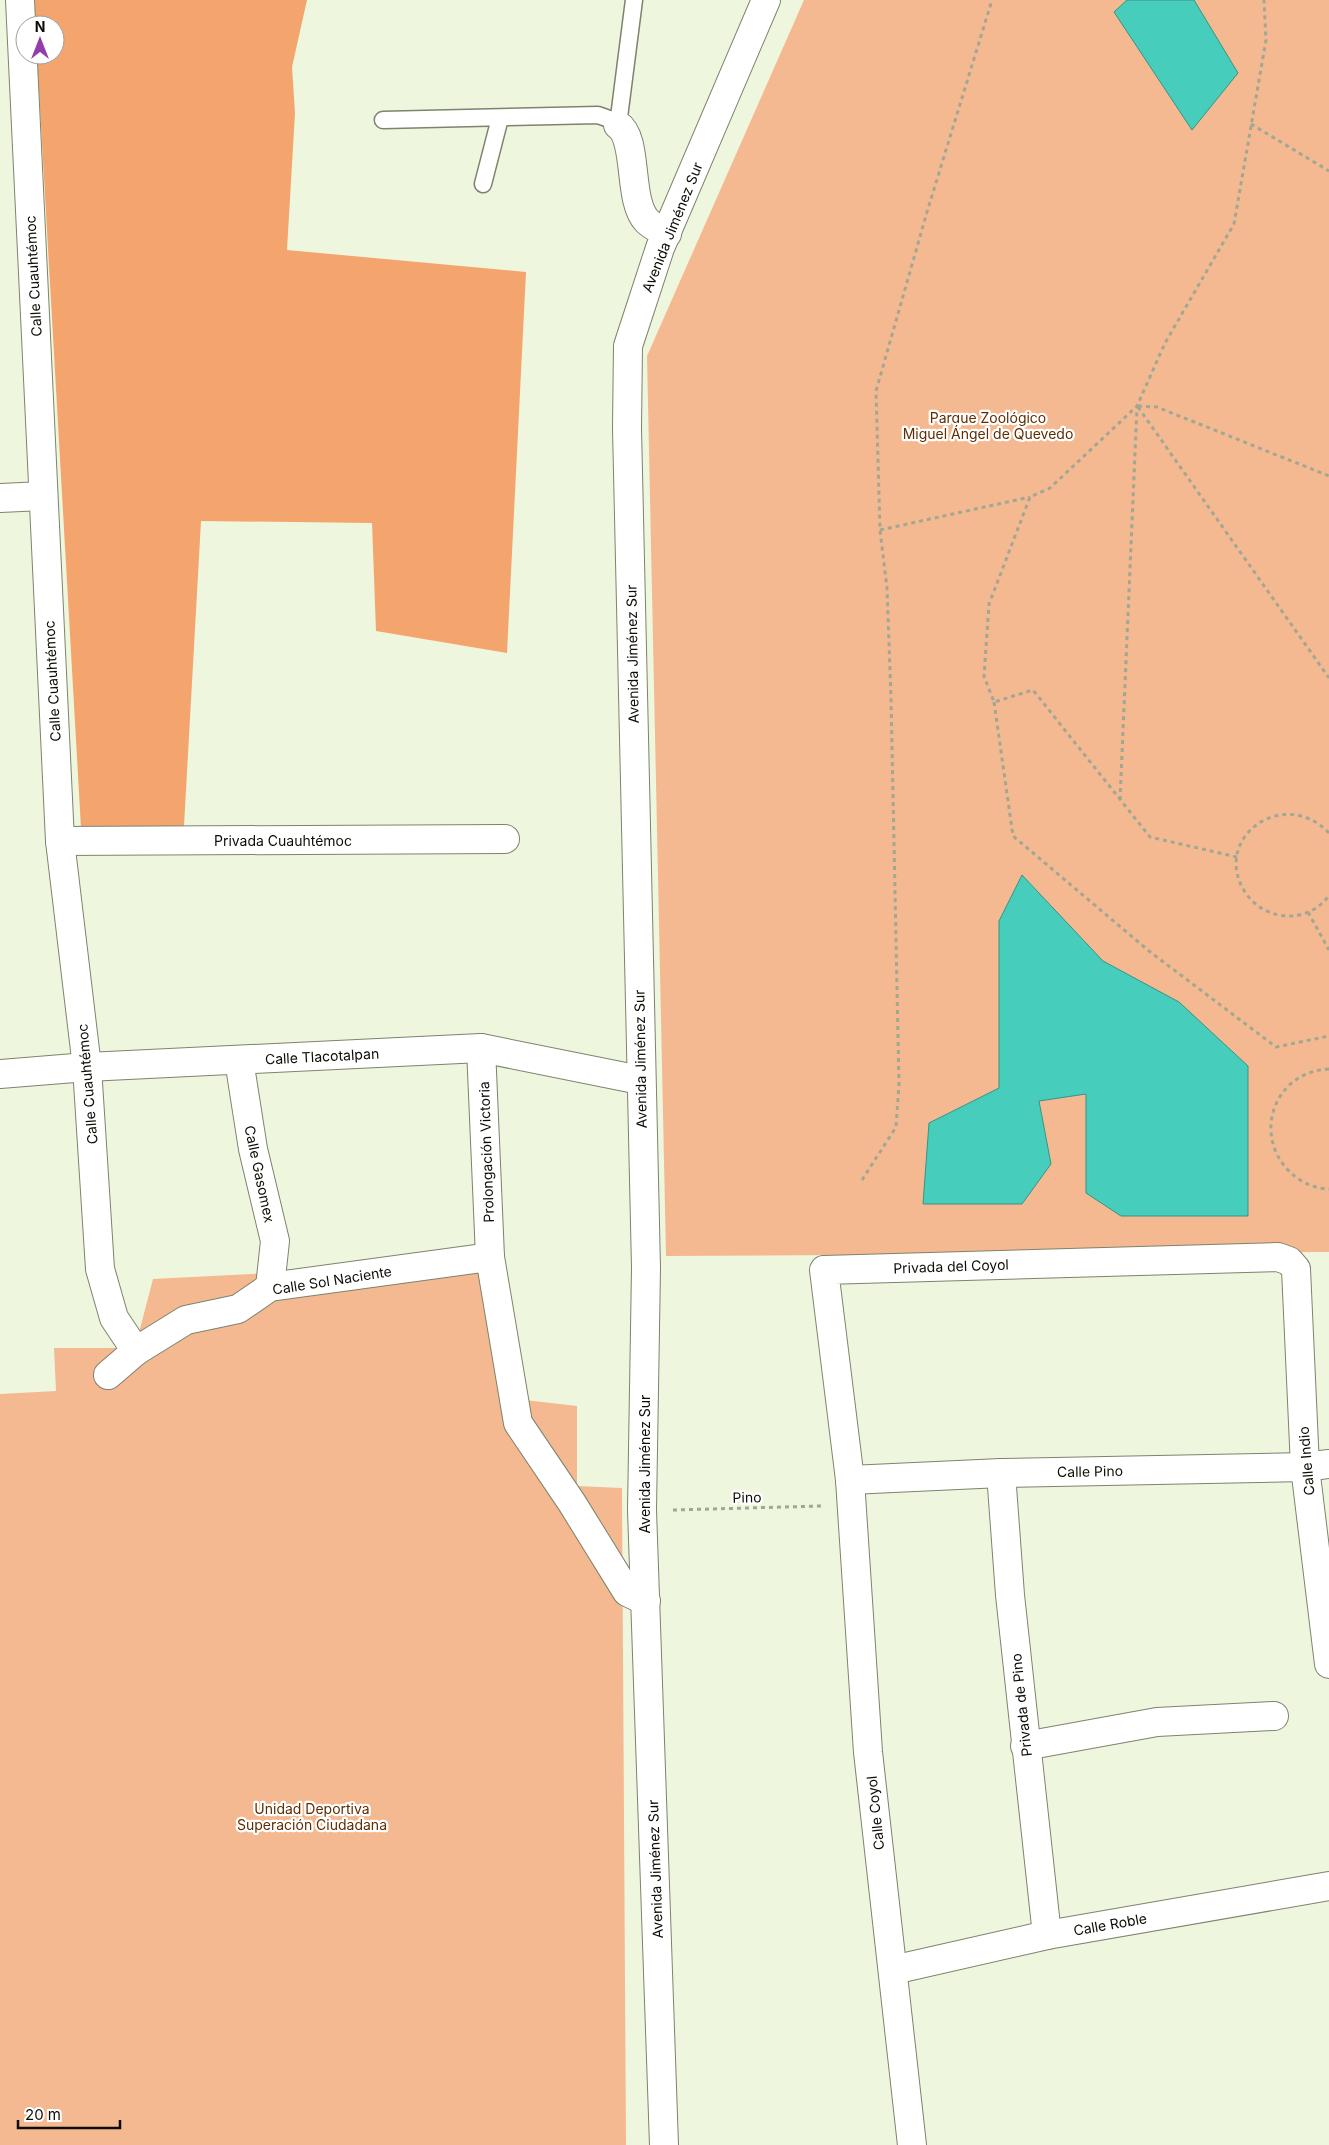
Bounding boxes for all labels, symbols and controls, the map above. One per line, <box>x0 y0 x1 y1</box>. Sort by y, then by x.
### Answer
north arrow <box>15 15 65 65</box>
text: N <box>35 18 45 35</box>
street label: Avenida Jiménez Sur <box>638 159 706 295</box>
street label: Calle Cuauhtémoc <box>21 215 45 337</box>
park label: Parque Zoológico Miguel Ángel de Quevedo <box>903 409 1073 442</box>
street label: Avenida Jiménez Sur <box>622 584 642 724</box>
street label: Calle Cuauhtémoc <box>40 620 64 742</box>
street label: Privada Cuauhtémoc <box>214 832 352 849</box>
street label: Avenida Jiménez Sur <box>630 989 650 1129</box>
street label: Calle Cuauhtémoc <box>73 1023 101 1145</box>
street label: Calle Tlacotalpan <box>264 1045 380 1067</box>
street label: Prolongación Victoria <box>475 1081 497 1223</box>
street label: Calle Gasomex <box>241 1124 279 1224</box>
street label: Privada del Coyol <box>893 1255 1009 1277</box>
street label: Calle Sol Naciente <box>271 1262 393 1298</box>
street label: Avenida Jiménez Sur <box>636 1395 653 1533</box>
street label: Calle Indio <box>1295 1426 1317 1496</box>
street label: Calle Pino <box>1057 1462 1123 1480</box>
street label: Pino <box>732 1488 762 1506</box>
street label: Privada de Pino <box>1007 1653 1035 1757</box>
street label: Calle Coyol <box>863 1775 887 1851</box>
street label: Avenida Jiménez Sur <box>644 1799 666 1939</box>
park label: Unidad Deportiva Superación Ciudadana <box>237 1800 387 1833</box>
street label: Calle Roble <box>1072 1909 1148 1939</box>
scale bar <box>18 2098 120 2130</box>
text: 20 m <box>25 2105 61 2124</box>

